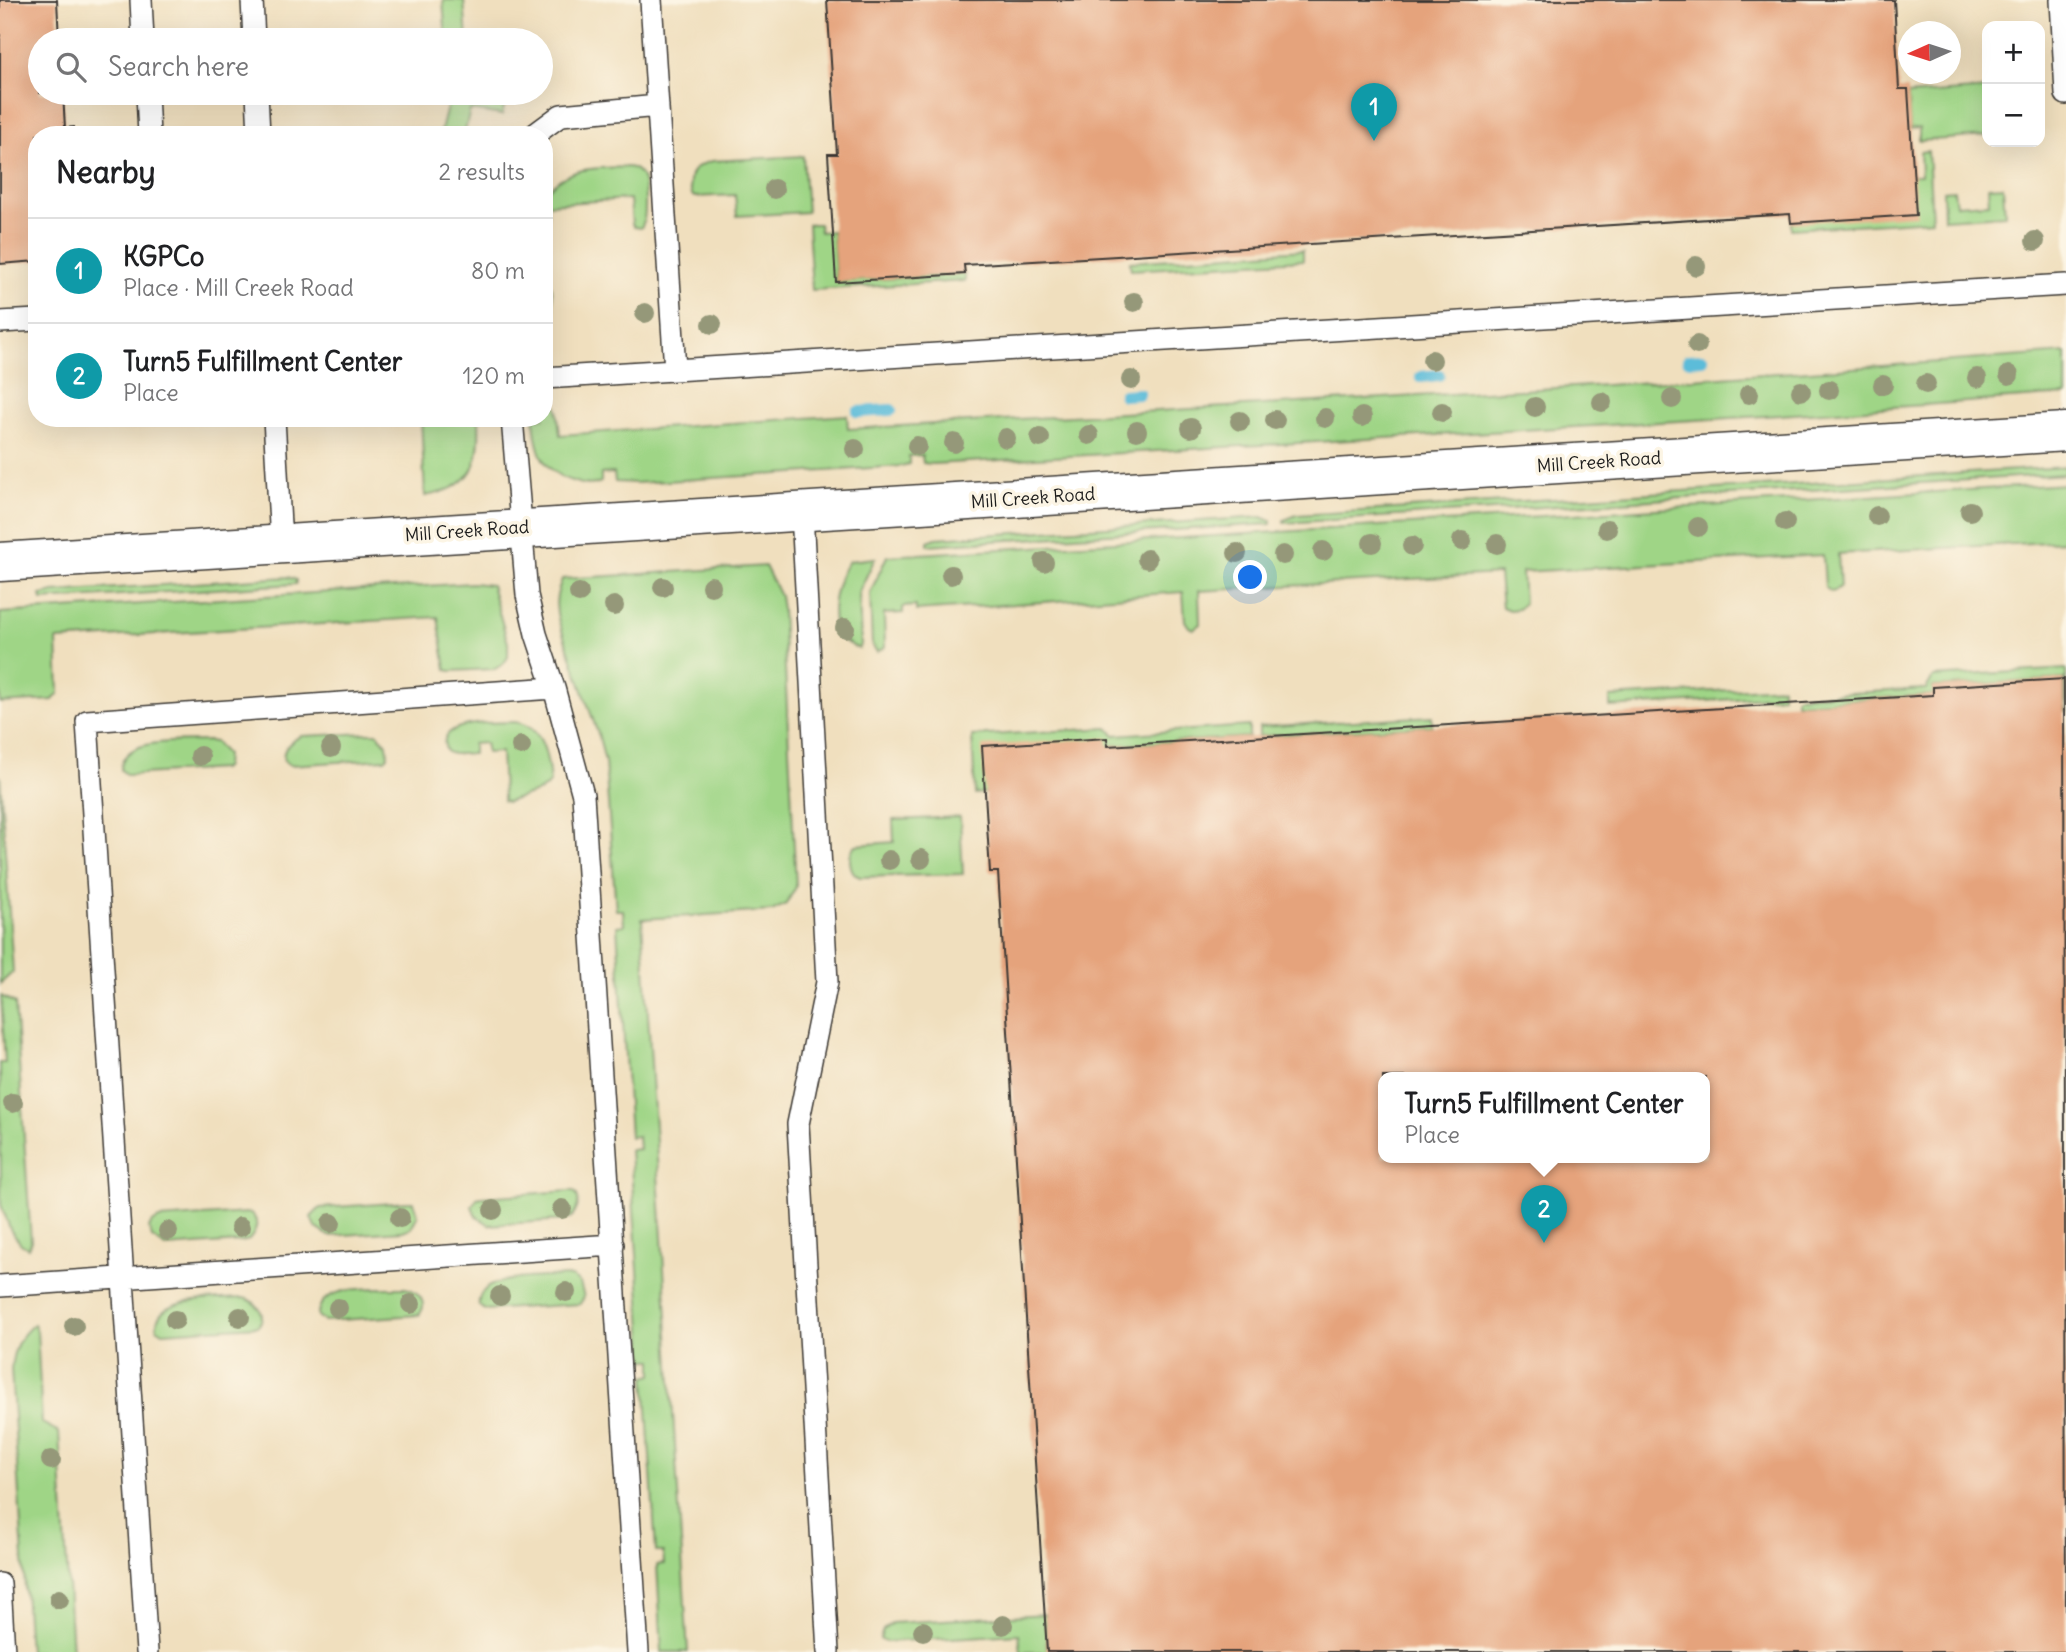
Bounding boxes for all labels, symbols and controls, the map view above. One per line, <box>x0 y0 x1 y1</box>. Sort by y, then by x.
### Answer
north arrow <box>1898 21 1961 84</box>
map controls <box>1982 21 2045 147</box>
button: + <box>1982 21 2045 84</box>
search box <box>28 28 553 105</box>
icon: search <box>52 48 90 86</box>
text: Search here <box>108 50 249 83</box>
pin: 1 <box>1351 83 1397 141</box>
button: − <box>1982 84 2045 147</box>
text: Nearby <box>56 153 156 191</box>
text: 2 results <box>439 157 525 186</box>
text: KGPCo <box>123 240 204 273</box>
text: 1 <box>74 256 84 285</box>
text: 80 m <box>471 256 525 285</box>
text: Place · Mill Creek Road <box>123 273 354 302</box>
text: Turn5 Fulfillment Center <box>123 345 402 378</box>
text: 2 <box>73 361 85 390</box>
text: 120 m <box>462 361 525 390</box>
text: Place <box>123 378 179 407</box>
street label: Mill Creek Road <box>1536 446 1662 477</box>
street label: Mill Creek Road <box>970 482 1096 513</box>
street label: Mill Creek Road <box>404 515 530 546</box>
your location <box>1233 560 1267 594</box>
popup <box>1378 1072 1710 1163</box>
text: Turn5 Fulfillment Center <box>1404 1087 1684 1120</box>
text: Place <box>1404 1120 1460 1149</box>
pin: 2 <box>1521 1185 1567 1243</box>

